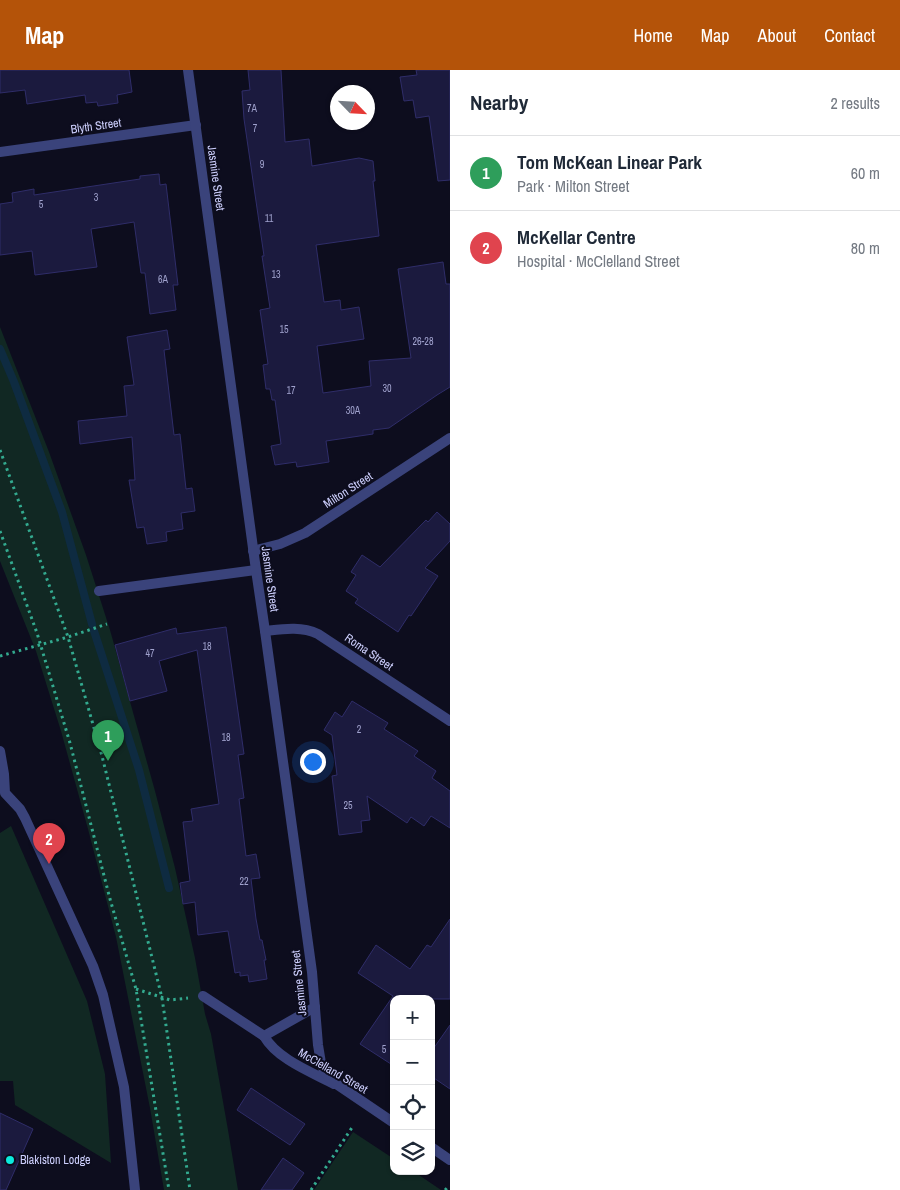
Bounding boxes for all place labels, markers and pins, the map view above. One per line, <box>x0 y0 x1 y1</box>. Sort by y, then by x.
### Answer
pin: 1 <box>92 720 124 761</box>
pin: 2 <box>33 823 65 864</box>
place label: Blakiston Lodge <box>20 1152 91 1168</box>
marker: Blakiston Lodge <box>4 1154 16 1166</box>

